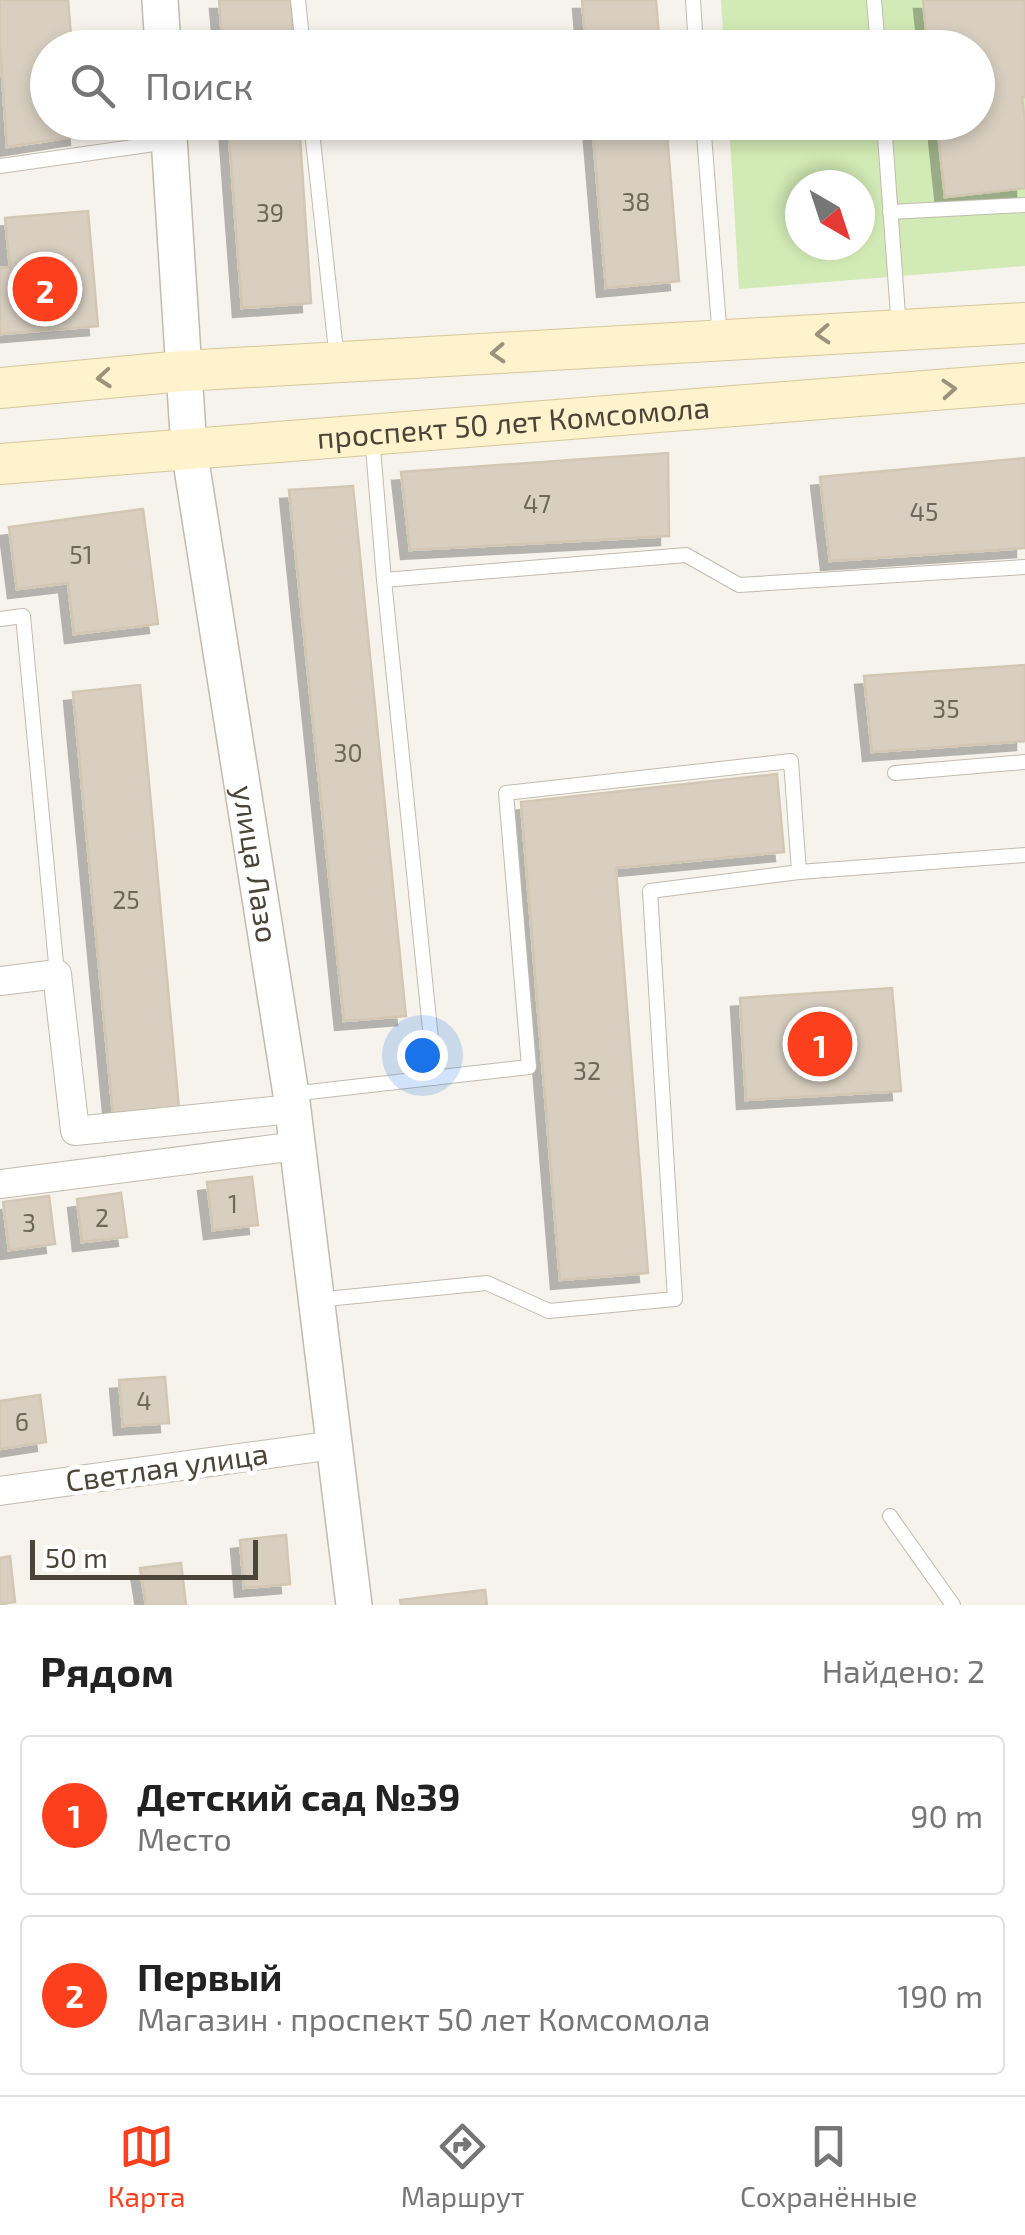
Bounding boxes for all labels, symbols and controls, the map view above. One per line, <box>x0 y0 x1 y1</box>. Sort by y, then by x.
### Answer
search box <box>30 30 995 140</box>
icon: search <box>65 58 120 113</box>
text: Поиск <box>145 62 254 108</box>
north arrow <box>785 170 875 260</box>
house number: 38 <box>621 186 651 216</box>
house number: 39 <box>256 197 284 227</box>
pin: 2 <box>12 252 78 326</box>
one-way arrow <box>814 323 830 344</box>
one-way arrow <box>490 342 506 363</box>
one-way arrow <box>96 367 112 388</box>
one-way arrow <box>942 379 958 400</box>
street label: проспект 50 лет Комсомола <box>315 388 711 455</box>
house number: 47 <box>523 488 551 518</box>
house number: 45 <box>910 496 938 526</box>
house number: 51 <box>69 539 93 569</box>
house number: 35 <box>932 693 960 723</box>
house number: 30 <box>334 737 362 767</box>
street label: улица Лазо <box>225 783 287 945</box>
house number: 25 <box>112 884 140 914</box>
pin: 1 <box>788 1006 852 1082</box>
your location <box>397 1030 448 1081</box>
house number: 32 <box>573 1055 601 1085</box>
house number: 1 <box>228 1188 238 1218</box>
house number: 2 <box>95 1202 109 1232</box>
house number: 3 <box>22 1207 36 1237</box>
house number: 4 <box>136 1385 152 1415</box>
house number: 6 <box>15 1406 29 1436</box>
street label: Светлая улица <box>63 1434 270 1499</box>
scale bar <box>30 1535 258 1580</box>
text: 50 m <box>45 1540 108 1574</box>
text: Рядом <box>40 1645 174 1695</box>
text: Найдено: 2 <box>822 1651 985 1689</box>
text: Детский сад №39 <box>137 1773 460 1819</box>
text: 1 <box>68 1796 81 1834</box>
text: 90 m <box>910 1796 983 1834</box>
text: Место <box>137 1819 232 1857</box>
text: Первый <box>137 1953 282 1999</box>
text: 2 <box>65 1976 84 2014</box>
text: 190 m <box>897 1976 983 2014</box>
text: Магазин · проспект 50 лет Комсомола <box>137 1999 710 2037</box>
tab: Карта <box>108 2119 185 2213</box>
tab: Маршрут <box>401 2119 525 2213</box>
tab: Сохранённые <box>740 2119 917 2213</box>

